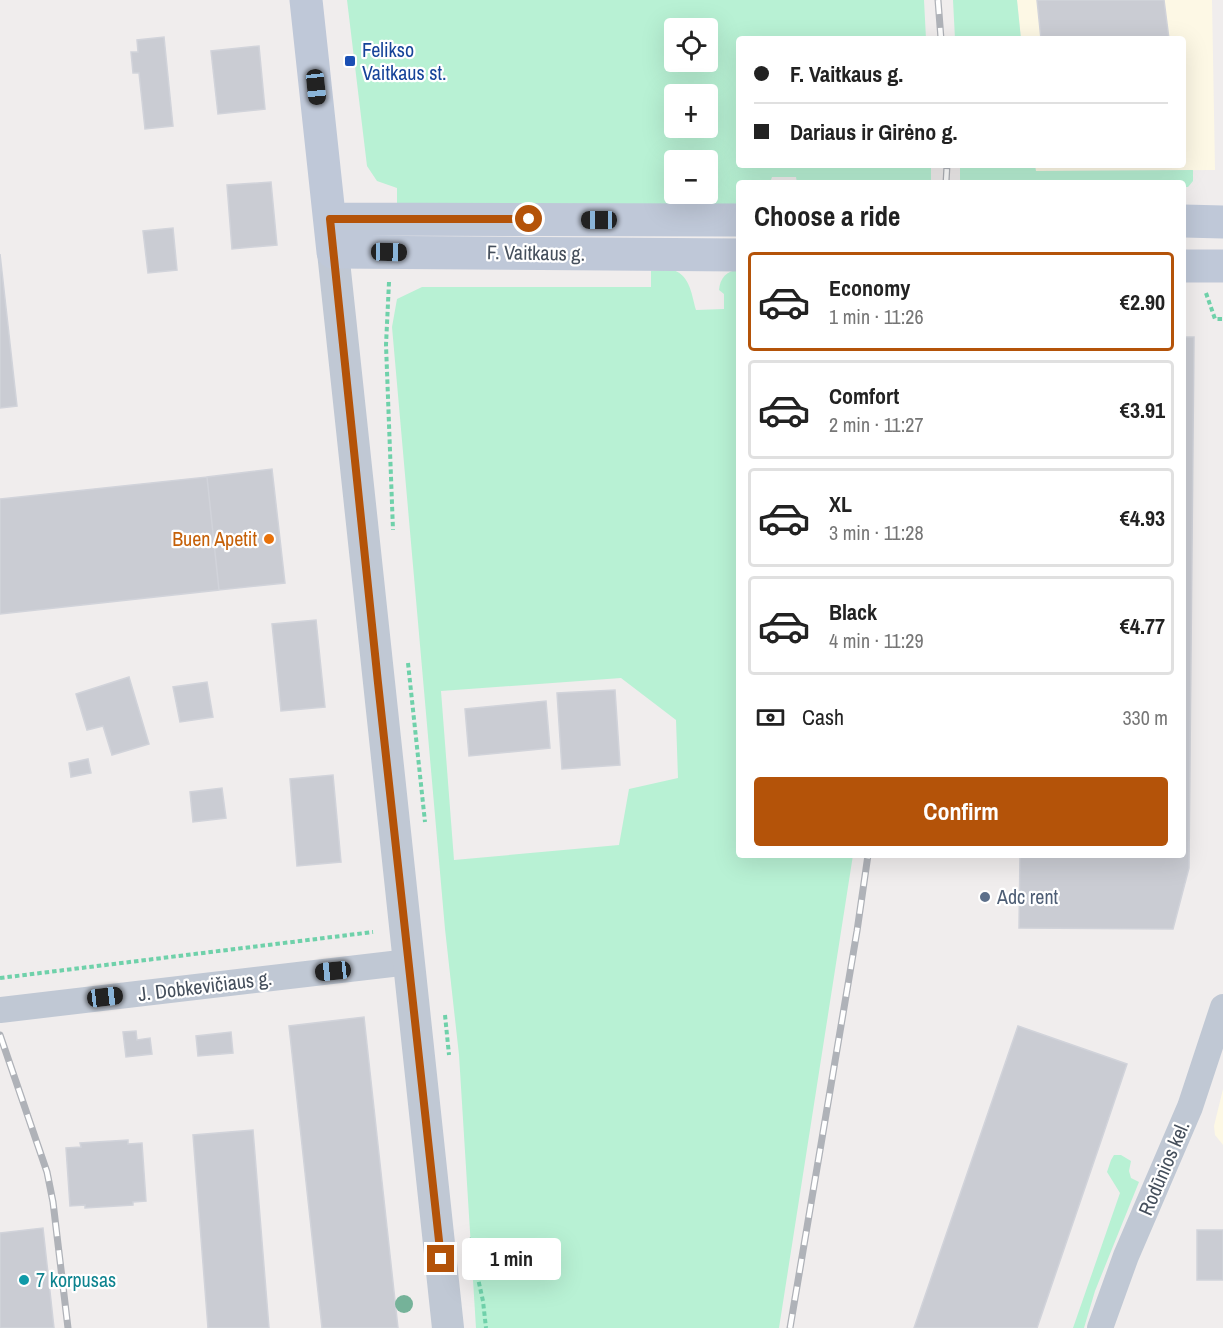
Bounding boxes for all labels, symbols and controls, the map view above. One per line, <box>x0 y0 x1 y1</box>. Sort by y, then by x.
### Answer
map controls <box>664 18 718 204</box>
button: locate <box>664 18 718 72</box>
place label: Felikso Vaitkaus st. <box>362 36 447 86</box>
marker: Felikso Vaitkaus st. <box>343 54 357 68</box>
text: F. Vaitkaus g. <box>790 59 903 89</box>
car <box>305 68 327 106</box>
button: + <box>664 84 718 138</box>
text: Dariaus ir Girėno g. <box>790 117 957 147</box>
button: − <box>664 150 718 204</box>
text: Choose a ride <box>754 198 900 234</box>
route start <box>515 205 542 232</box>
car <box>581 211 617 229</box>
street label: F. Vaitkaus g. <box>487 238 585 267</box>
car <box>371 243 407 261</box>
text: Economy <box>829 273 910 303</box>
icon: car <box>757 275 811 329</box>
text: €2.90 <box>1120 287 1165 317</box>
text: 1 min · 11:26 <box>829 303 924 330</box>
text: Comfort <box>829 381 899 411</box>
icon: car <box>757 383 811 437</box>
text: €3.91 <box>1120 395 1165 425</box>
text: 2 min · 11:27 <box>829 411 924 438</box>
text: XL <box>829 489 852 519</box>
icon: car <box>757 491 811 545</box>
text: €4.93 <box>1120 503 1165 533</box>
text: 3 min · 11:28 <box>829 519 924 546</box>
place label: Buen Apetit <box>172 525 257 552</box>
marker: Buen Apetit <box>262 532 276 546</box>
text: Black <box>829 597 877 627</box>
icon: car <box>757 599 811 653</box>
text: €4.77 <box>1120 611 1165 641</box>
text: 4 min · 11:29 <box>829 627 924 654</box>
icon: cash <box>754 701 787 734</box>
text: Cash <box>802 702 844 732</box>
text: 330 m <box>1122 704 1168 731</box>
button: Confirm <box>754 777 1168 846</box>
place label: Adc rent <box>996 883 1059 910</box>
marker: Adc rent <box>978 890 992 904</box>
car <box>314 960 352 982</box>
street label: J. Dobkevičiaus g. <box>136 964 274 1007</box>
car <box>86 986 124 1008</box>
street label: Rodūnios kel. <box>1132 1116 1196 1219</box>
callout: 1 min <box>462 1238 561 1280</box>
route end <box>427 1245 454 1272</box>
text: 1 min <box>490 1245 533 1272</box>
place label: 7 korpusas <box>36 1266 116 1293</box>
marker: 7 korpusas <box>17 1273 31 1287</box>

